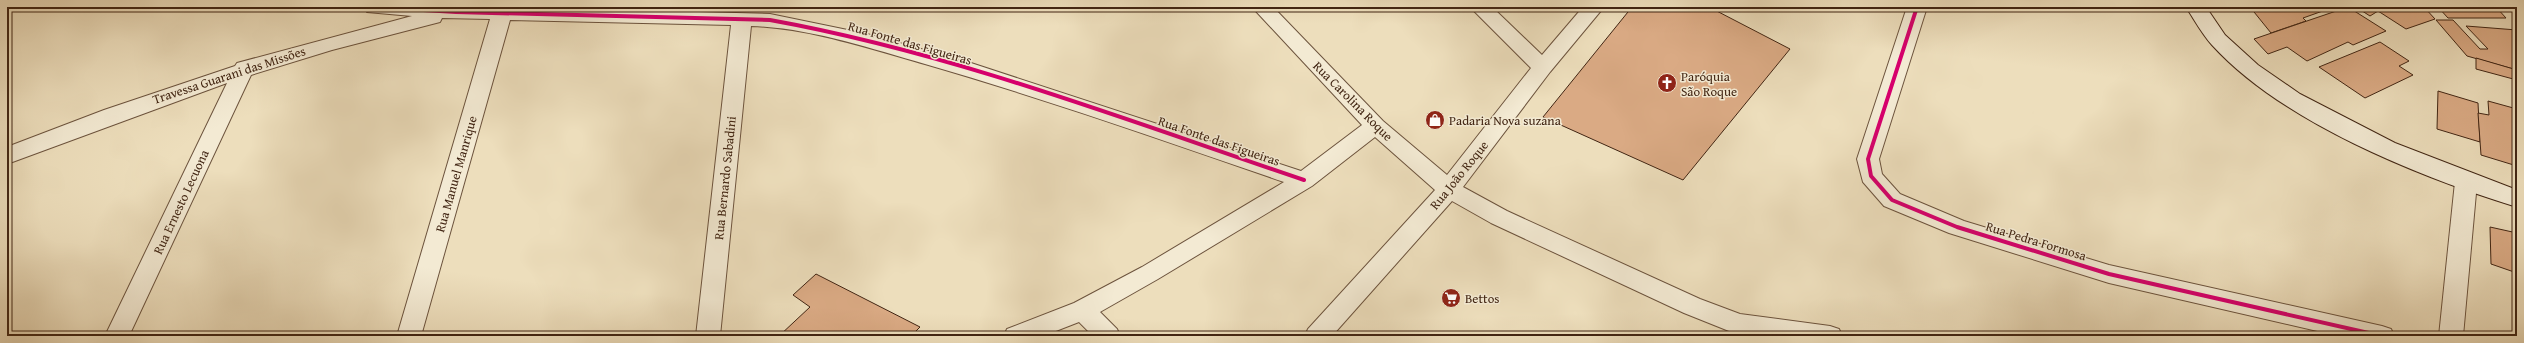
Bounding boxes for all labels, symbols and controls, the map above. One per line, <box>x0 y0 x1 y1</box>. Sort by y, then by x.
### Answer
street label: Rua Fonte das Figueiras <box>846 16 974 70</box>
street label: Travessa Guarani das Missões <box>150 41 308 109</box>
street label: Rua Carolina Roque <box>1309 57 1397 145</box>
place label: Paróquia São Roque <box>1681 67 1737 101</box>
church icon: Paróquia São Roque <box>1656 72 1678 94</box>
shop icon: Padaria Nova suzana <box>1424 109 1446 131</box>
street label: Rua Fonte das Figueiras <box>1156 111 1282 171</box>
place label: Padaria Nova suzana <box>1449 111 1562 130</box>
street label: Rua Manuel Manrique <box>430 114 482 234</box>
street label: Rua Bernardo Sabadini <box>709 115 741 241</box>
street label: Rua João Roque <box>1425 136 1493 214</box>
street label: Rua Ernesto Lecuona <box>148 146 214 257</box>
street label: Rua Pedra Formosa <box>1983 217 2089 266</box>
supermarket icon: Bettos <box>1440 287 1462 309</box>
place label: Bettos <box>1465 289 1499 308</box>

